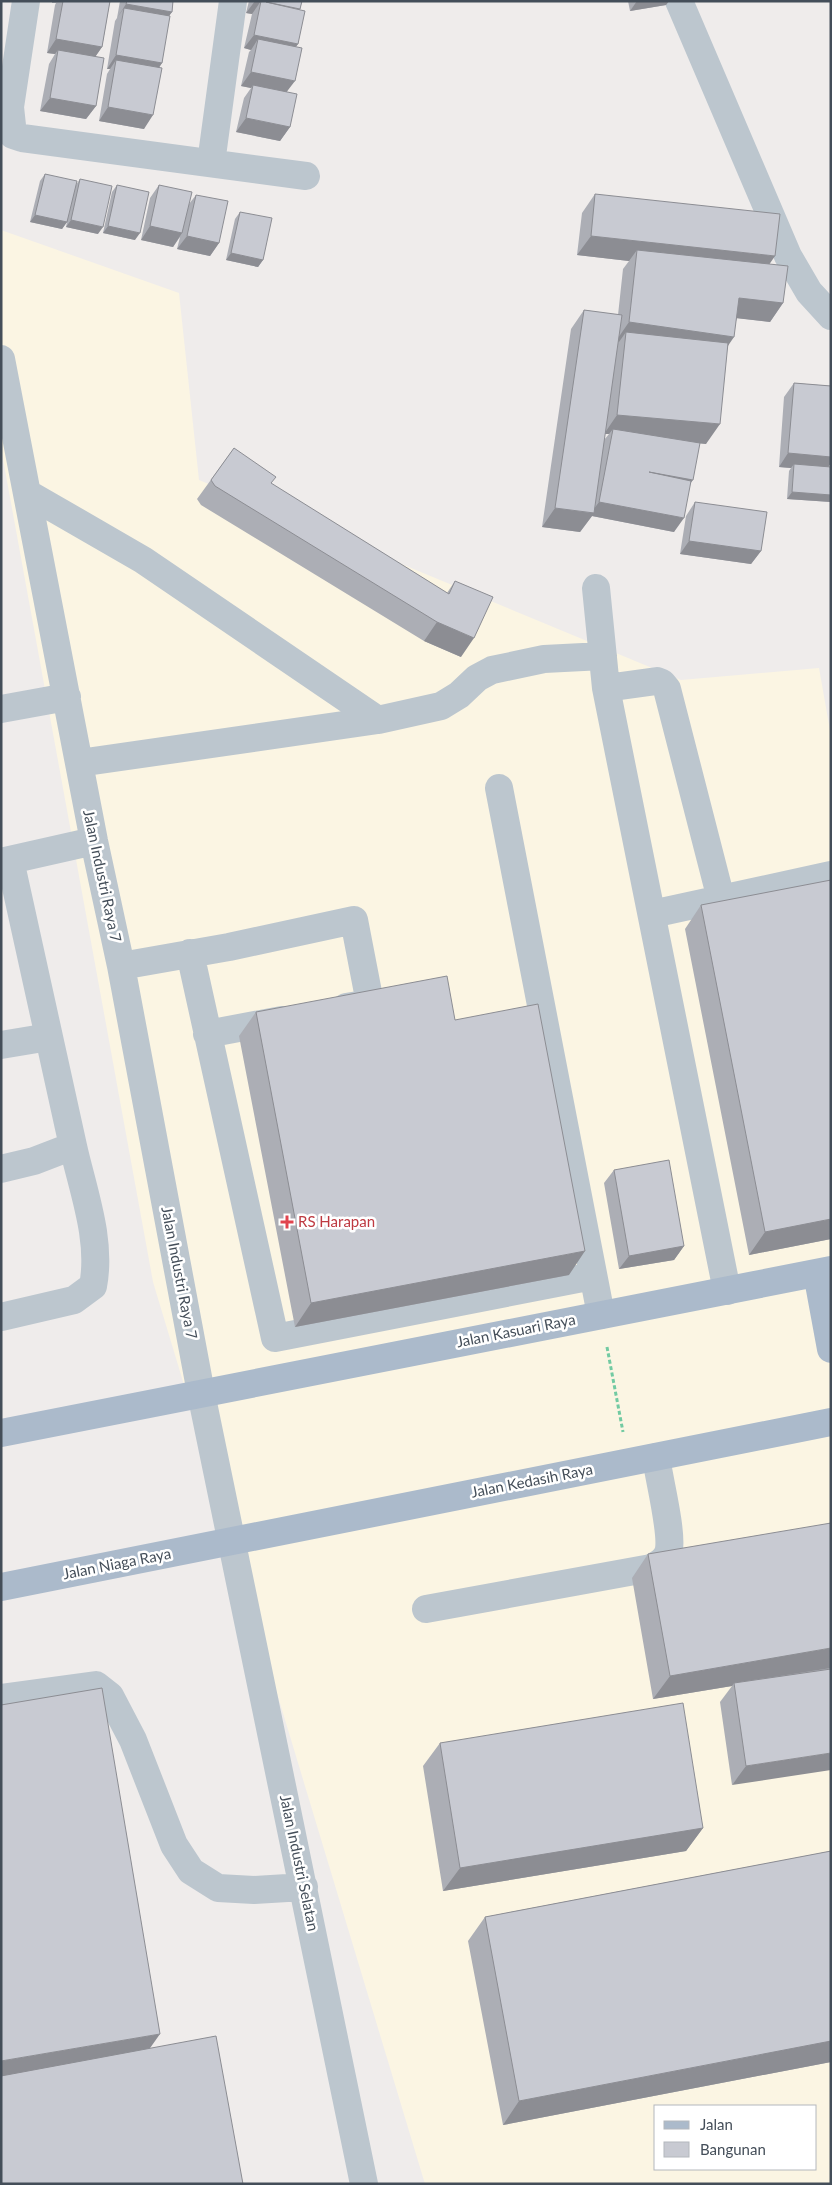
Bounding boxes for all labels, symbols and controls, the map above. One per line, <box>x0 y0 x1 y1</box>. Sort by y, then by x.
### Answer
street label: Jalan Industri Raya 7 <box>80 808 126 944</box>
street label: Jalan Industri Raya 7 <box>158 1205 202 1341</box>
place label: RS Harapan <box>298 1212 375 1230</box>
marker: RS Harapan <box>280 1215 294 1229</box>
street label: Jalan Kasuari Raya <box>455 1310 577 1350</box>
street label: Jalan Kedasih Raya <box>469 1459 594 1501</box>
street label: Jalan Niaga Raya <box>61 1544 172 1582</box>
street label: Jalan Industri Selatan <box>277 1793 323 1933</box>
legend <box>654 2105 817 2170</box>
text: Jalan <box>700 2115 733 2133</box>
text: Bangunan <box>700 2140 766 2158</box>

